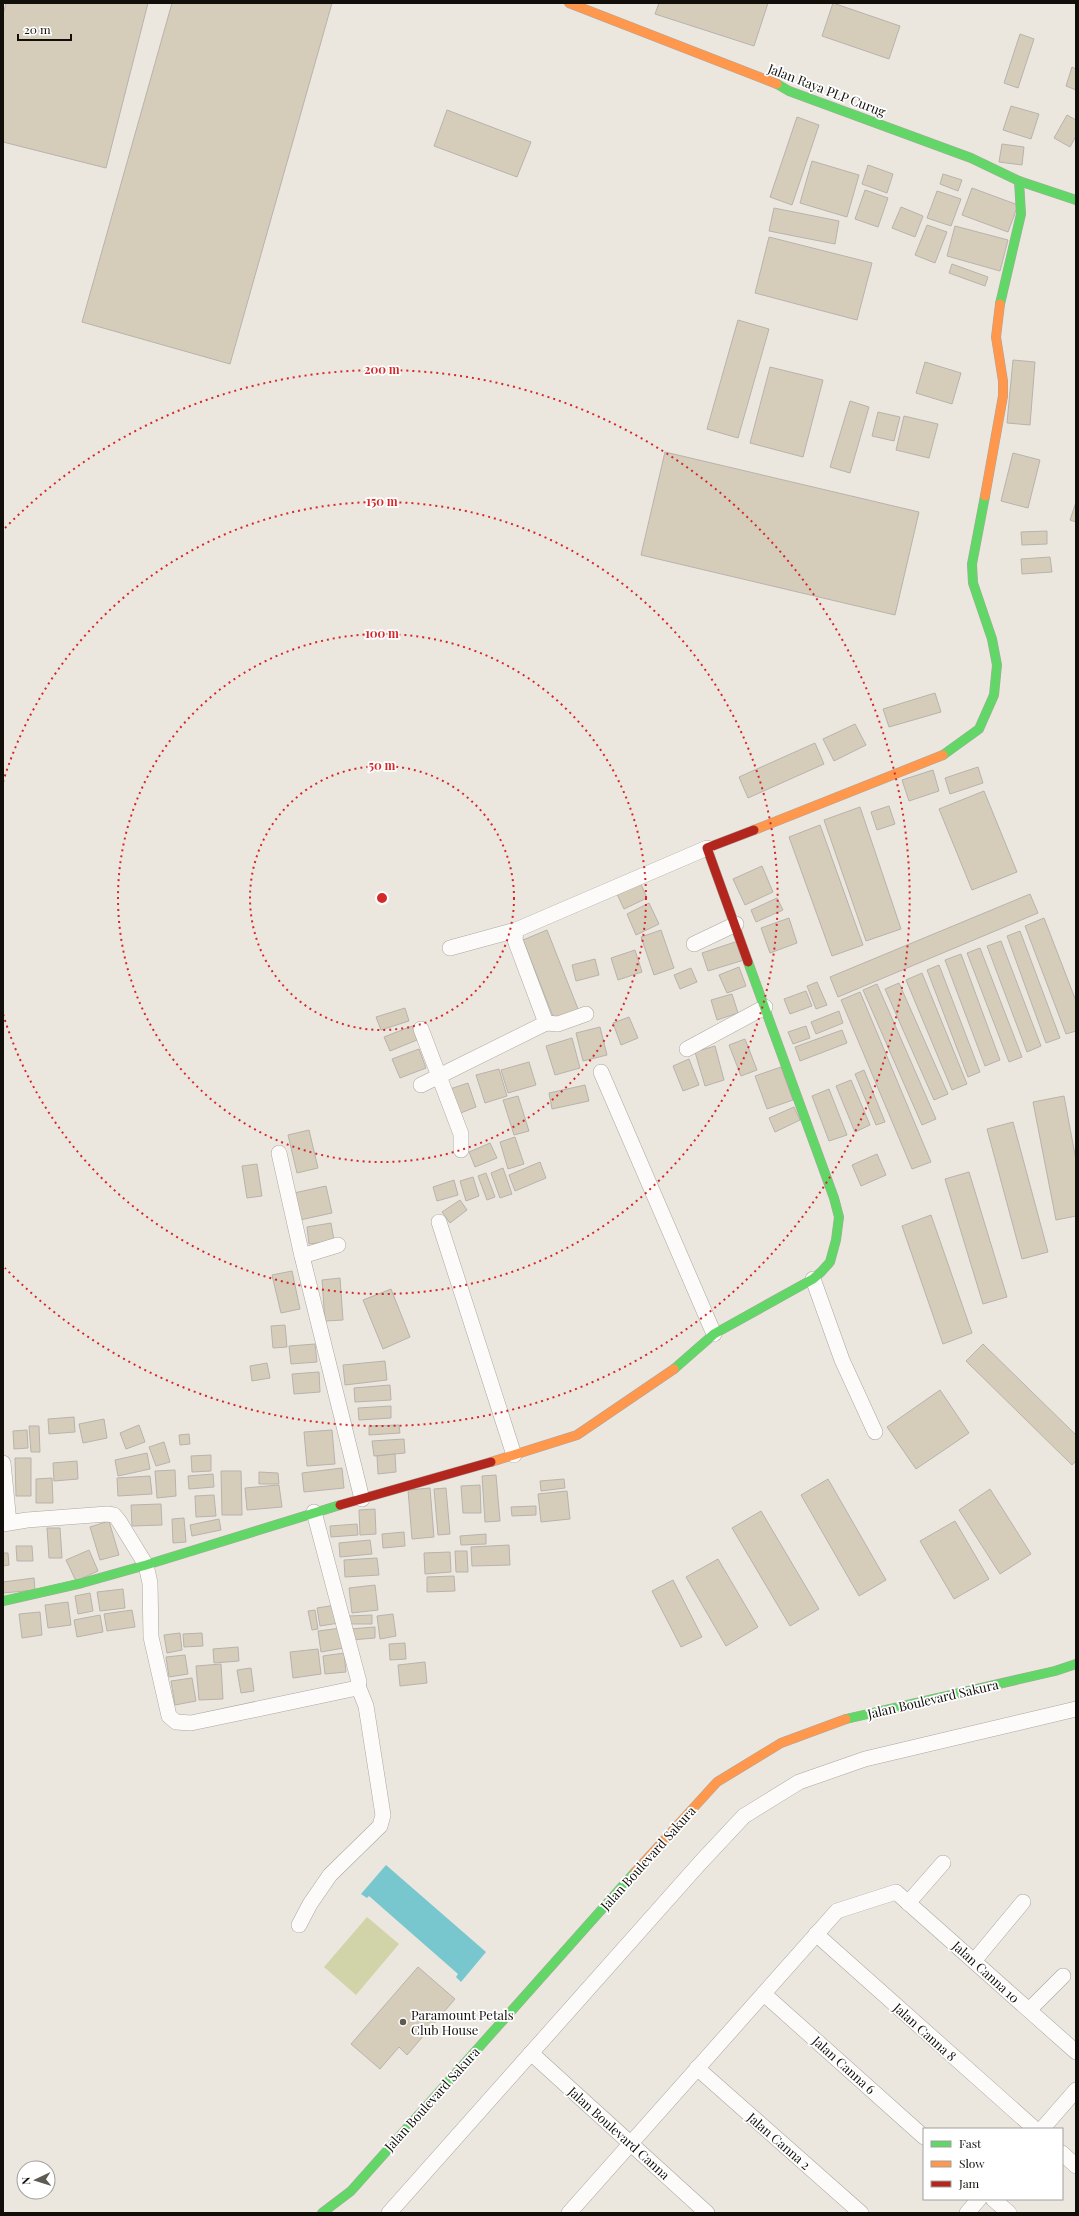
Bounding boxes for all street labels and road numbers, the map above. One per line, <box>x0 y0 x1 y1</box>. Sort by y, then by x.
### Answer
street label: Jalan Raya PLP Curug <box>765 59 889 120</box>
street label: Jalan Boulevard Sakura <box>865 1675 1001 1722</box>
street label: Jalan Boulevard Sakura <box>596 1802 699 1914</box>
street label: Jalan Canna 10 <box>948 1936 1024 2006</box>
street label: Jalan Canna 8 <box>890 1998 961 2064</box>
street label: Jalan Canna 6 <box>809 2031 880 2098</box>
street label: Jalan Boulevard Sakura <box>380 2043 483 2155</box>
street label: Jalan Boulevard Canna <box>564 2082 674 2183</box>
street label: Jalan Canna 2 <box>743 2108 814 2173</box>

